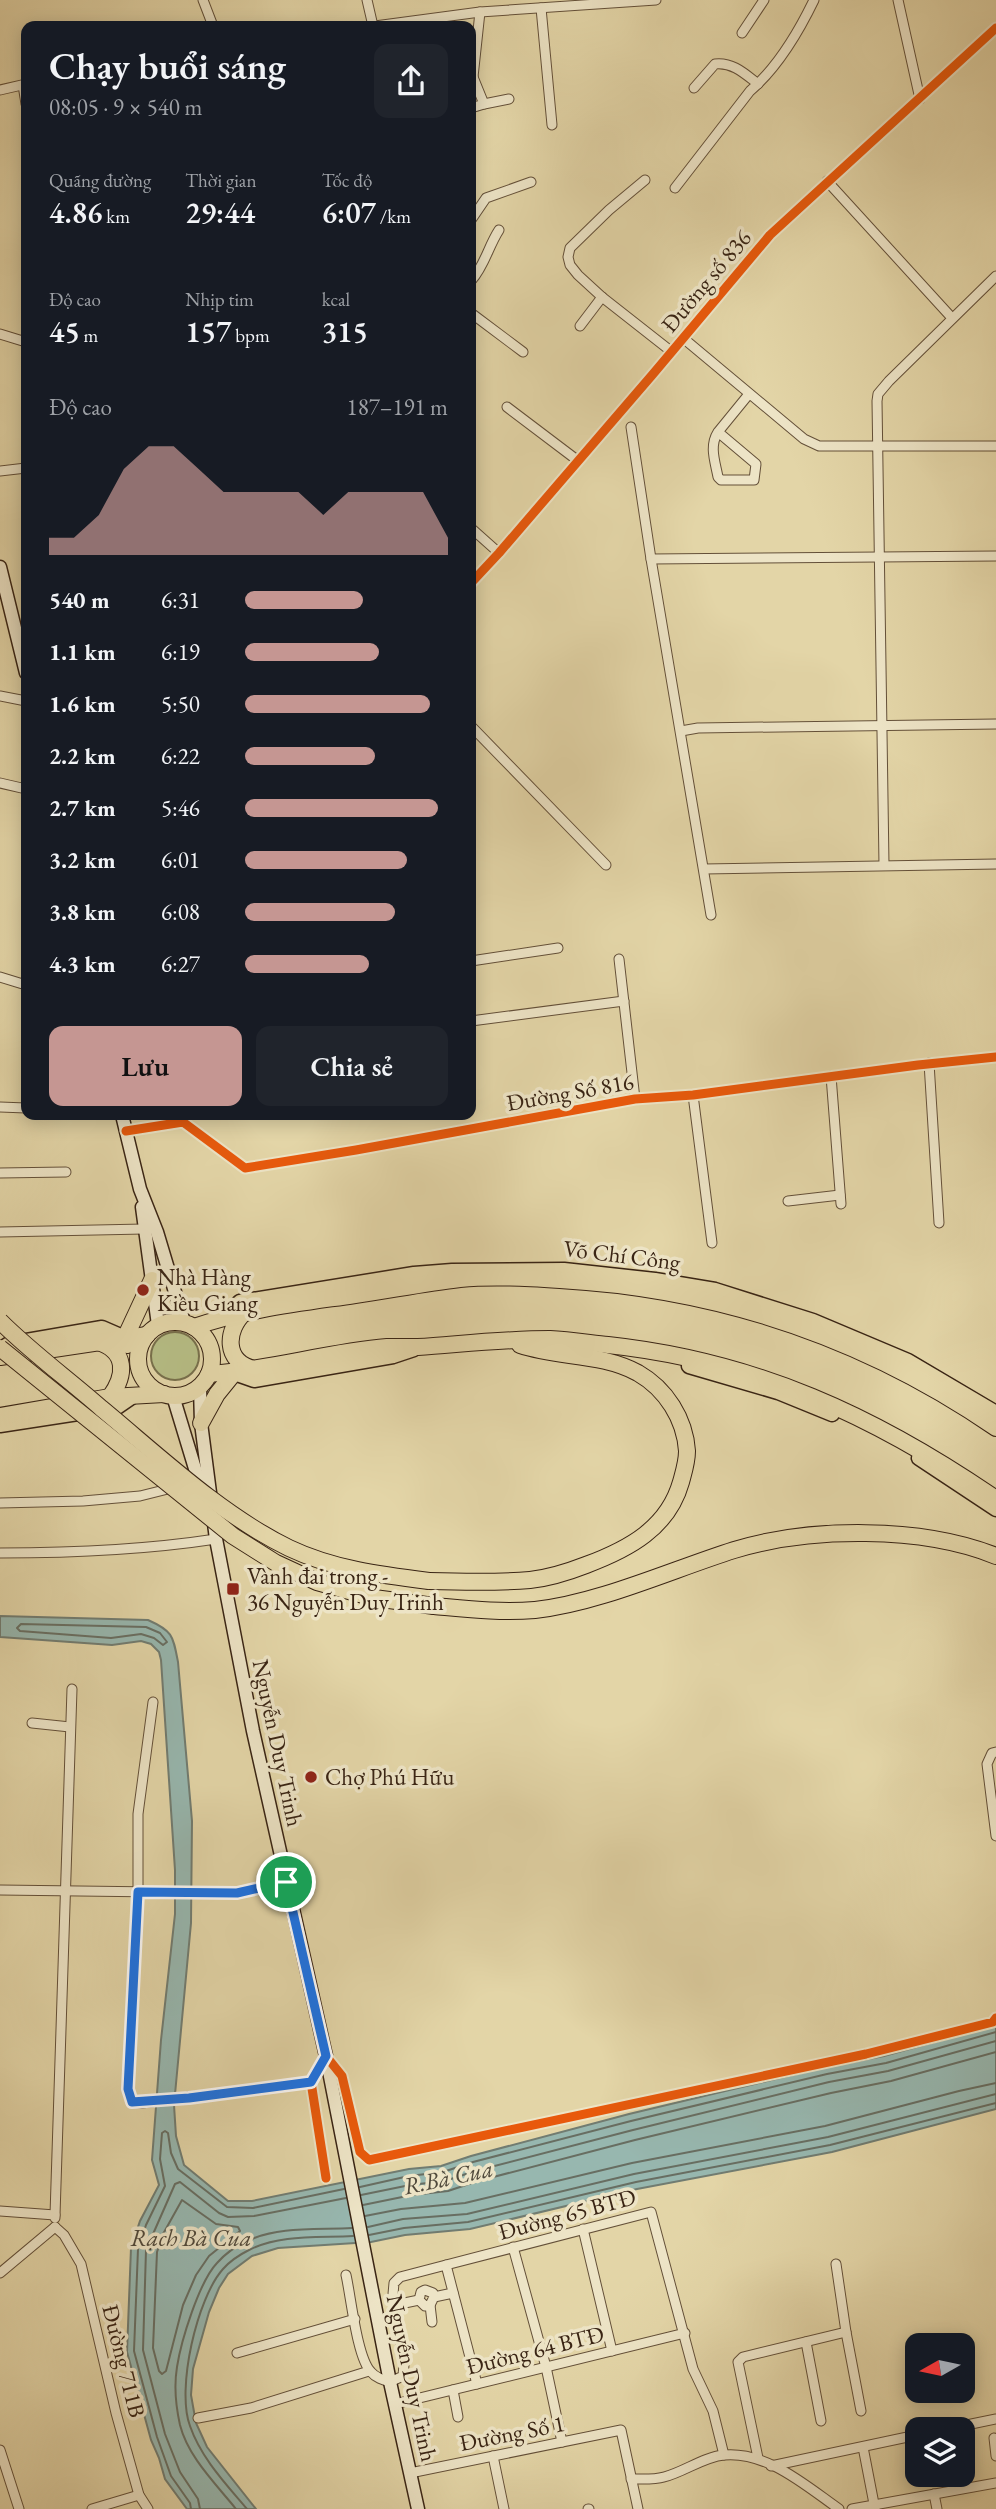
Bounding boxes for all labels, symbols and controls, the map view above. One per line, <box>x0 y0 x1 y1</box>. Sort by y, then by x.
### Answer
text: Chạy buổi sáng <box>49 41 286 90</box>
button: share <box>374 44 448 118</box>
text: 08:05 · 9 × 540 m <box>49 92 202 122</box>
text: Quãng đường <box>49 168 151 193</box>
text: Thời gian <box>185 168 256 193</box>
text: Tốc độ <box>322 168 372 193</box>
text: 4.86 <box>49 193 102 232</box>
text: 29:44 <box>185 193 255 232</box>
text: 6:07 <box>322 193 376 232</box>
text: km <box>102 204 130 229</box>
text: /km <box>376 204 411 229</box>
street label: Đường số 836 <box>654 223 758 339</box>
text: Độ cao <box>49 287 101 312</box>
text: Nhịp tim <box>185 287 254 312</box>
text: kcal <box>322 287 350 312</box>
text: 45 <box>49 312 80 351</box>
text: 157 <box>185 312 232 351</box>
text: 315 <box>322 312 368 351</box>
text: m <box>80 323 98 348</box>
text: bpm <box>232 323 270 348</box>
text: Độ cao <box>49 392 112 422</box>
text: 187–191 m <box>347 392 448 422</box>
text: 540 m <box>49 585 110 615</box>
text: 6:31 <box>161 585 200 615</box>
text: 1.1 km <box>49 637 116 667</box>
text: 6:19 <box>161 637 200 667</box>
text: 1.6 km <box>49 689 116 719</box>
text: 5:50 <box>161 689 200 719</box>
text: 2.2 km <box>49 741 116 771</box>
text: 6:22 <box>161 741 200 771</box>
text: 2.7 km <box>49 793 116 823</box>
text: 5:46 <box>161 793 200 823</box>
text: 3.2 km <box>49 845 116 875</box>
text: 6:01 <box>161 845 200 875</box>
text: 3.8 km <box>49 897 116 927</box>
text: 6:08 <box>161 897 200 927</box>
text: 4.3 km <box>49 949 116 979</box>
text: 6:27 <box>161 949 200 979</box>
button: Lưu <box>49 1026 242 1106</box>
button: Chia sẻ <box>256 1026 448 1106</box>
street label: Đường Số 816 <box>504 1066 636 1118</box>
street label: Võ Chí Công <box>562 1233 683 1277</box>
place label: Nhà Hàng Kiều Giang <box>157 1262 259 1318</box>
marker: Nhà Hàng Kiều Giang <box>135 1282 151 1298</box>
place label: Vành đai trong - 36 Nguyễn Duy Trinh <box>247 1561 444 1617</box>
marker: Vành đai trong - 36 Nguyễn Duy Trinh <box>225 1581 241 1597</box>
street label: Nguyễn Duy Trinh <box>246 1657 310 1829</box>
place label: Chợ Phú Hữu <box>325 1762 454 1792</box>
marker: Chợ Phú Hữu <box>303 1769 319 1785</box>
pin <box>256 1852 316 1912</box>
icon: arrive <box>267 1863 305 1901</box>
water label: R.Bà Cua <box>400 2152 496 2202</box>
street label: Đường 65 BTĐ <box>495 2181 639 2247</box>
water label: Rạch Bà Cua <box>130 2222 252 2253</box>
street label: Nguyễn Duy Trinh <box>380 2292 444 2464</box>
street label: Đường 711B <box>96 2301 152 2421</box>
street label: Đường 64 BTĐ <box>463 2318 607 2382</box>
north arrow <box>905 2333 975 2403</box>
map controls <box>905 2333 975 2487</box>
street label: Đường Số 1 <box>457 2408 567 2458</box>
button: layers <box>905 2417 975 2487</box>

